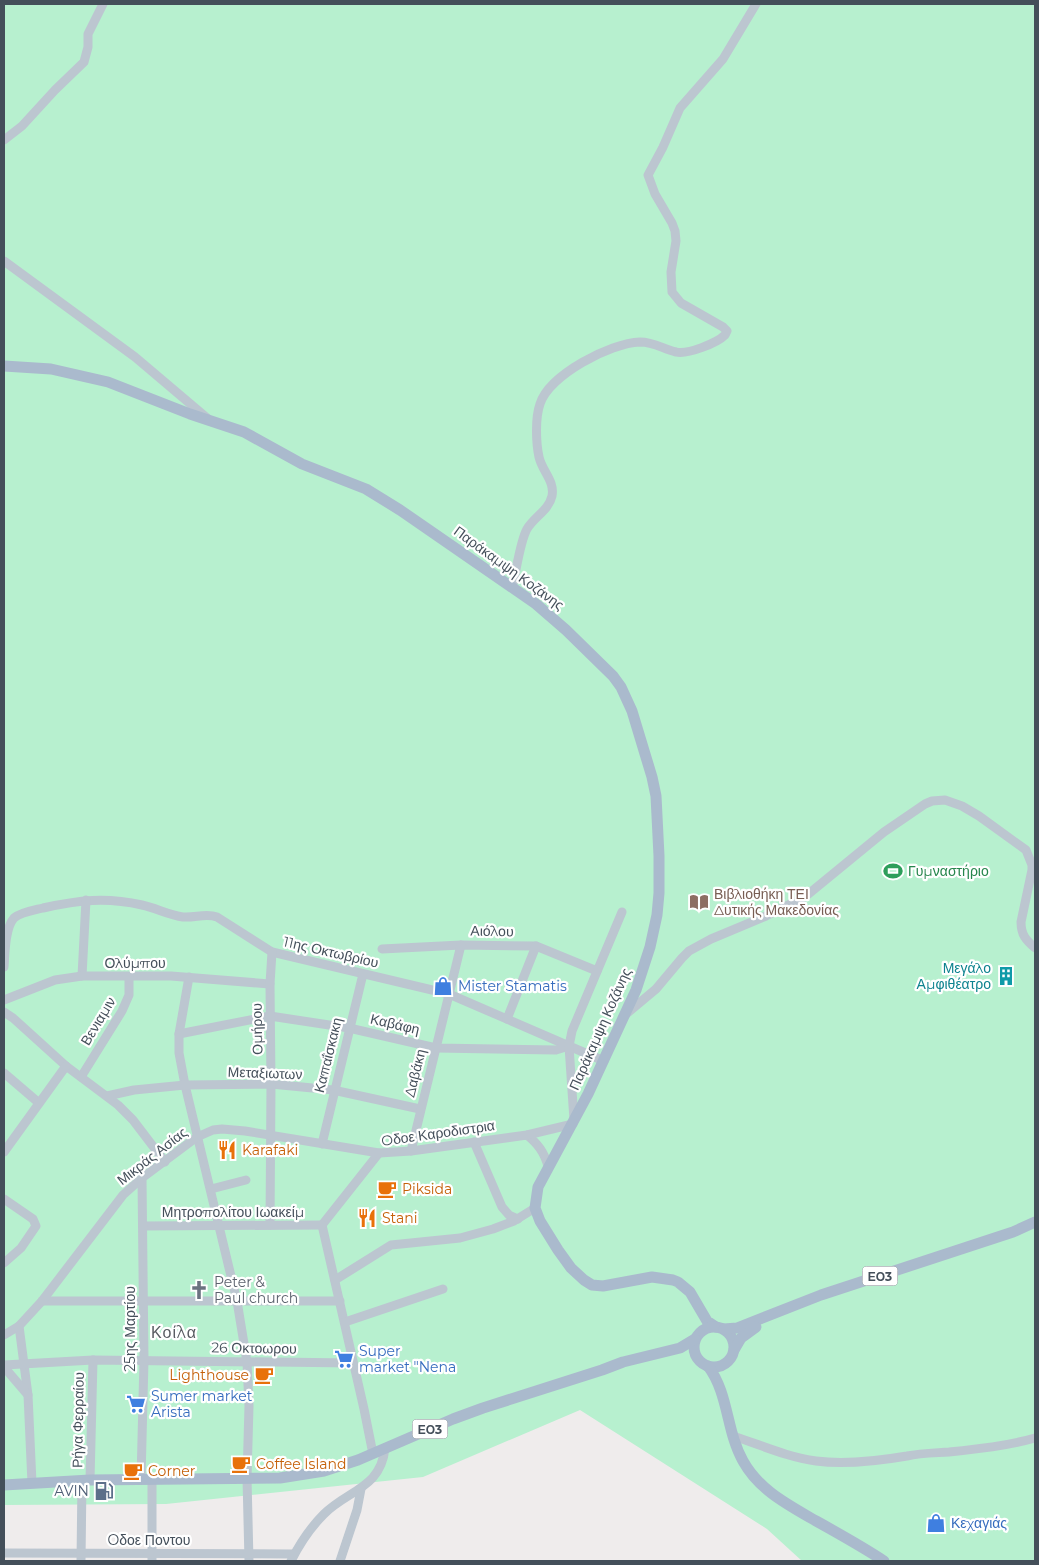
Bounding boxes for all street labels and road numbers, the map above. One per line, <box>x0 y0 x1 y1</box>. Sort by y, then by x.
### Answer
street label: Παράκαμψη Κοζάνης <box>450 522 568 614</box>
street label: Αιόλου <box>470 922 514 940</box>
street label: 11ης Οκτωβρίου <box>282 932 380 972</box>
street label: Ολύμπου <box>104 954 166 972</box>
street label: Παράκαμψη Κοζάνης <box>565 965 635 1093</box>
street label: Βενιαμιν <box>77 993 119 1049</box>
street label: Ομήρου <box>248 1003 266 1055</box>
street label: Καβάφη <box>368 1010 422 1038</box>
street label: Καπαΐσκακη <box>310 1015 346 1095</box>
street label: Δαβάκη <box>400 1047 430 1099</box>
street label: Μεταξιωτων <box>227 1063 303 1083</box>
street label: Oδοε Καροδιστρια <box>380 1116 496 1150</box>
street label: Μικράς Ασίας <box>113 1123 191 1189</box>
street label: Μητροπολίτου Ιωακείμ <box>162 1203 304 1221</box>
road number: ΕΟ3 <box>862 1266 898 1285</box>
street label: 25ης Μαρτίου <box>121 1286 139 1372</box>
street label: 26 Οκτοωρου <box>211 1338 297 1358</box>
street label: Ρήγα Φερραίου <box>68 1372 88 1468</box>
road number: ΕΟ3 <box>412 1420 448 1438</box>
street label: Oδοε Ποντου <box>108 1531 190 1549</box>

